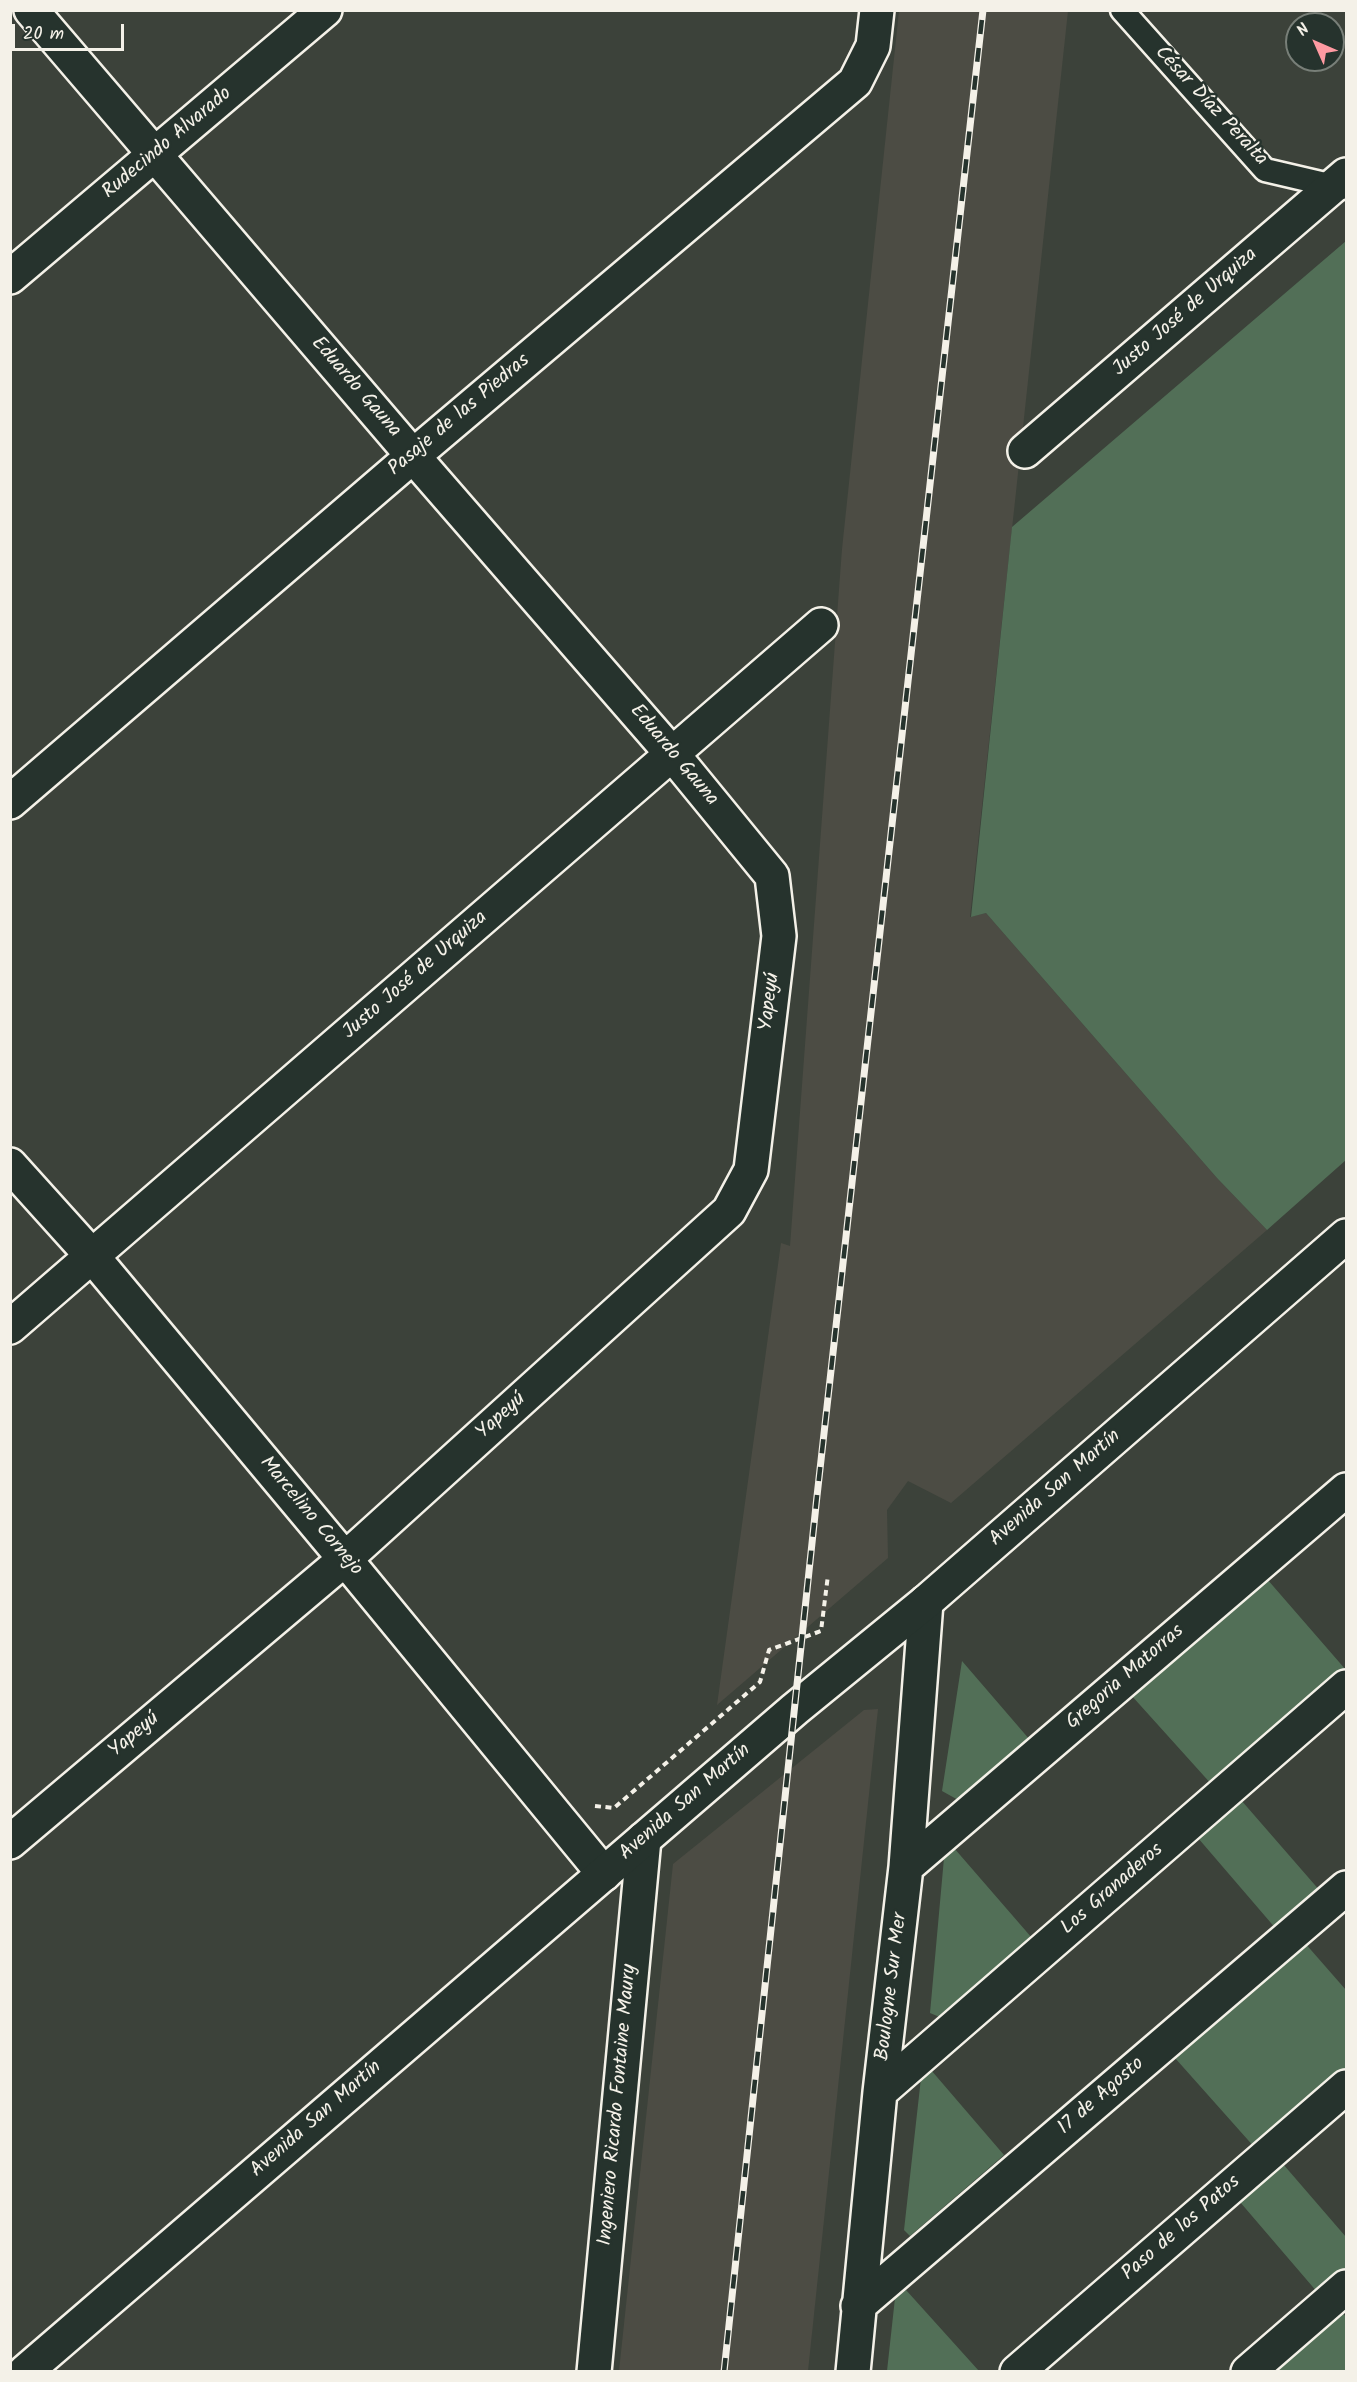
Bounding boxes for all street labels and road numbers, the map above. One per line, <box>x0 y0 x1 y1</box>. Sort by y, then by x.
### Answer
street label: César Díaz Peralta <box>1148 42 1272 172</box>
street label: Rudecindo Alvarado <box>98 83 238 205</box>
street label: Justo José de Urquiza <box>1109 244 1263 382</box>
street label: Eduardo Gauna <box>305 333 405 443</box>
street label: Pasaje de las Piedras <box>384 350 536 482</box>
street label: Eduardo Gauna <box>623 700 723 812</box>
street label: Justo José de Urquiza <box>339 907 493 1045</box>
street label: Yapeyú <box>756 972 786 1032</box>
street label: Yapeyú <box>472 1389 532 1445</box>
street label: Avenida San Martín <box>985 1425 1127 1553</box>
street label: Marcelino Cornejo <box>253 1452 367 1582</box>
street label: Gregoria Matorras <box>1062 1620 1190 1736</box>
street label: Yapeyú <box>105 1708 165 1764</box>
street label: Avenida San Martín <box>615 1739 757 1867</box>
street label: Los Granaderos <box>1057 1839 1169 1941</box>
street label: Boulogne Sur Mer <box>872 1912 914 2062</box>
street label: Ingeniero Ricardo Fontaine Maury <box>595 1963 643 2247</box>
street label: 17 de Agosto <box>1054 2053 1150 2141</box>
street label: Avenida San Martín <box>246 2056 388 2184</box>
street label: Paso de los Patos <box>1118 2171 1246 2287</box>

